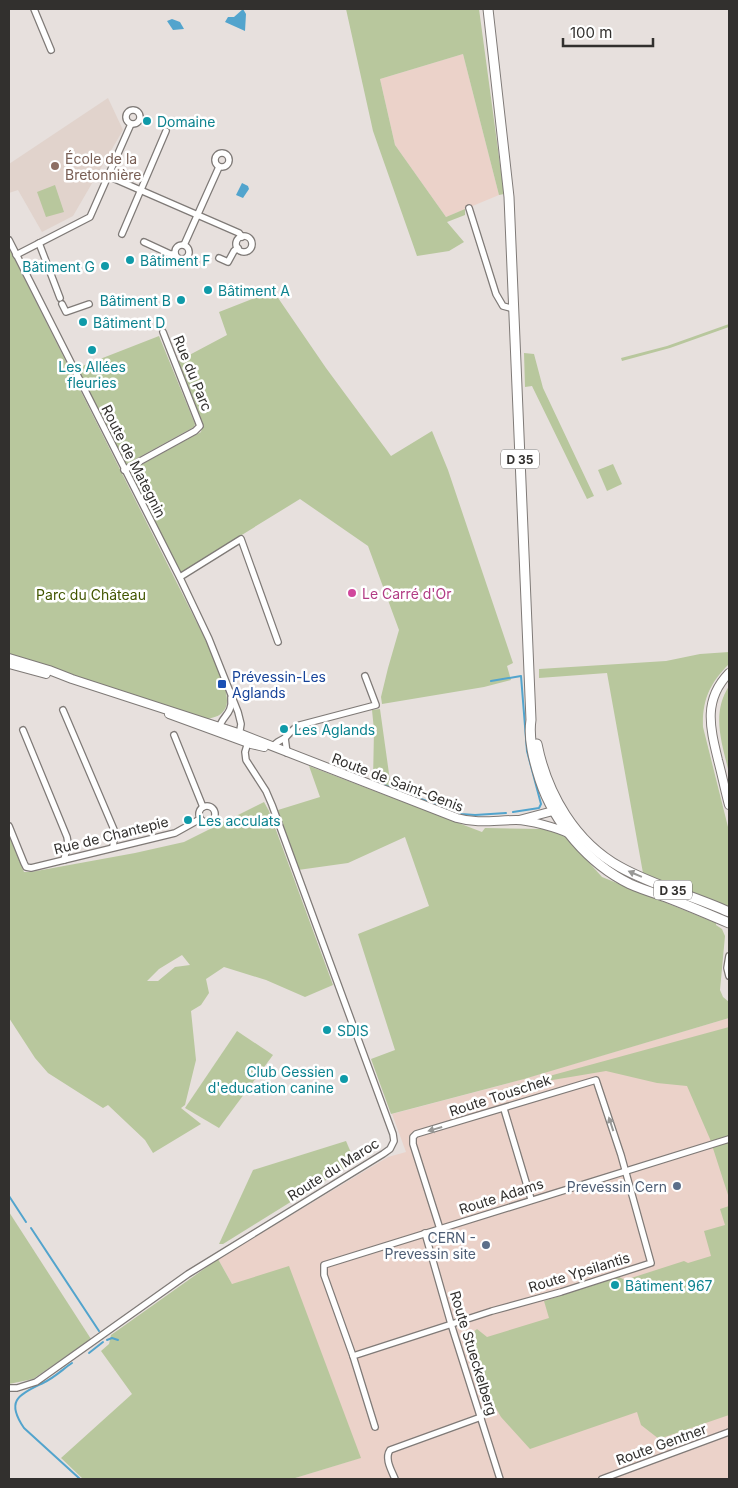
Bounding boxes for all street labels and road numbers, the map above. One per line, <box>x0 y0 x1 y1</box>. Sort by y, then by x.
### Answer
street label: Rue du Parc <box>170 333 216 413</box>
street label: Route de Mategnin <box>98 402 170 520</box>
road number: D 35 <box>501 449 539 468</box>
street label: Route de Saint-Genis <box>330 749 466 815</box>
street label: Rue de Chantepie <box>52 813 170 857</box>
road number: D 35 <box>654 880 692 900</box>
street label: Route Touschek <box>447 1070 553 1119</box>
street label: Route du Maroc <box>284 1134 382 1204</box>
street label: Route Adams <box>457 1174 545 1218</box>
street label: Route Ypsilantis <box>526 1248 632 1296</box>
street label: Route Stueckelberg <box>447 1289 501 1417</box>
street label: Route Gentner <box>613 1420 709 1468</box>

